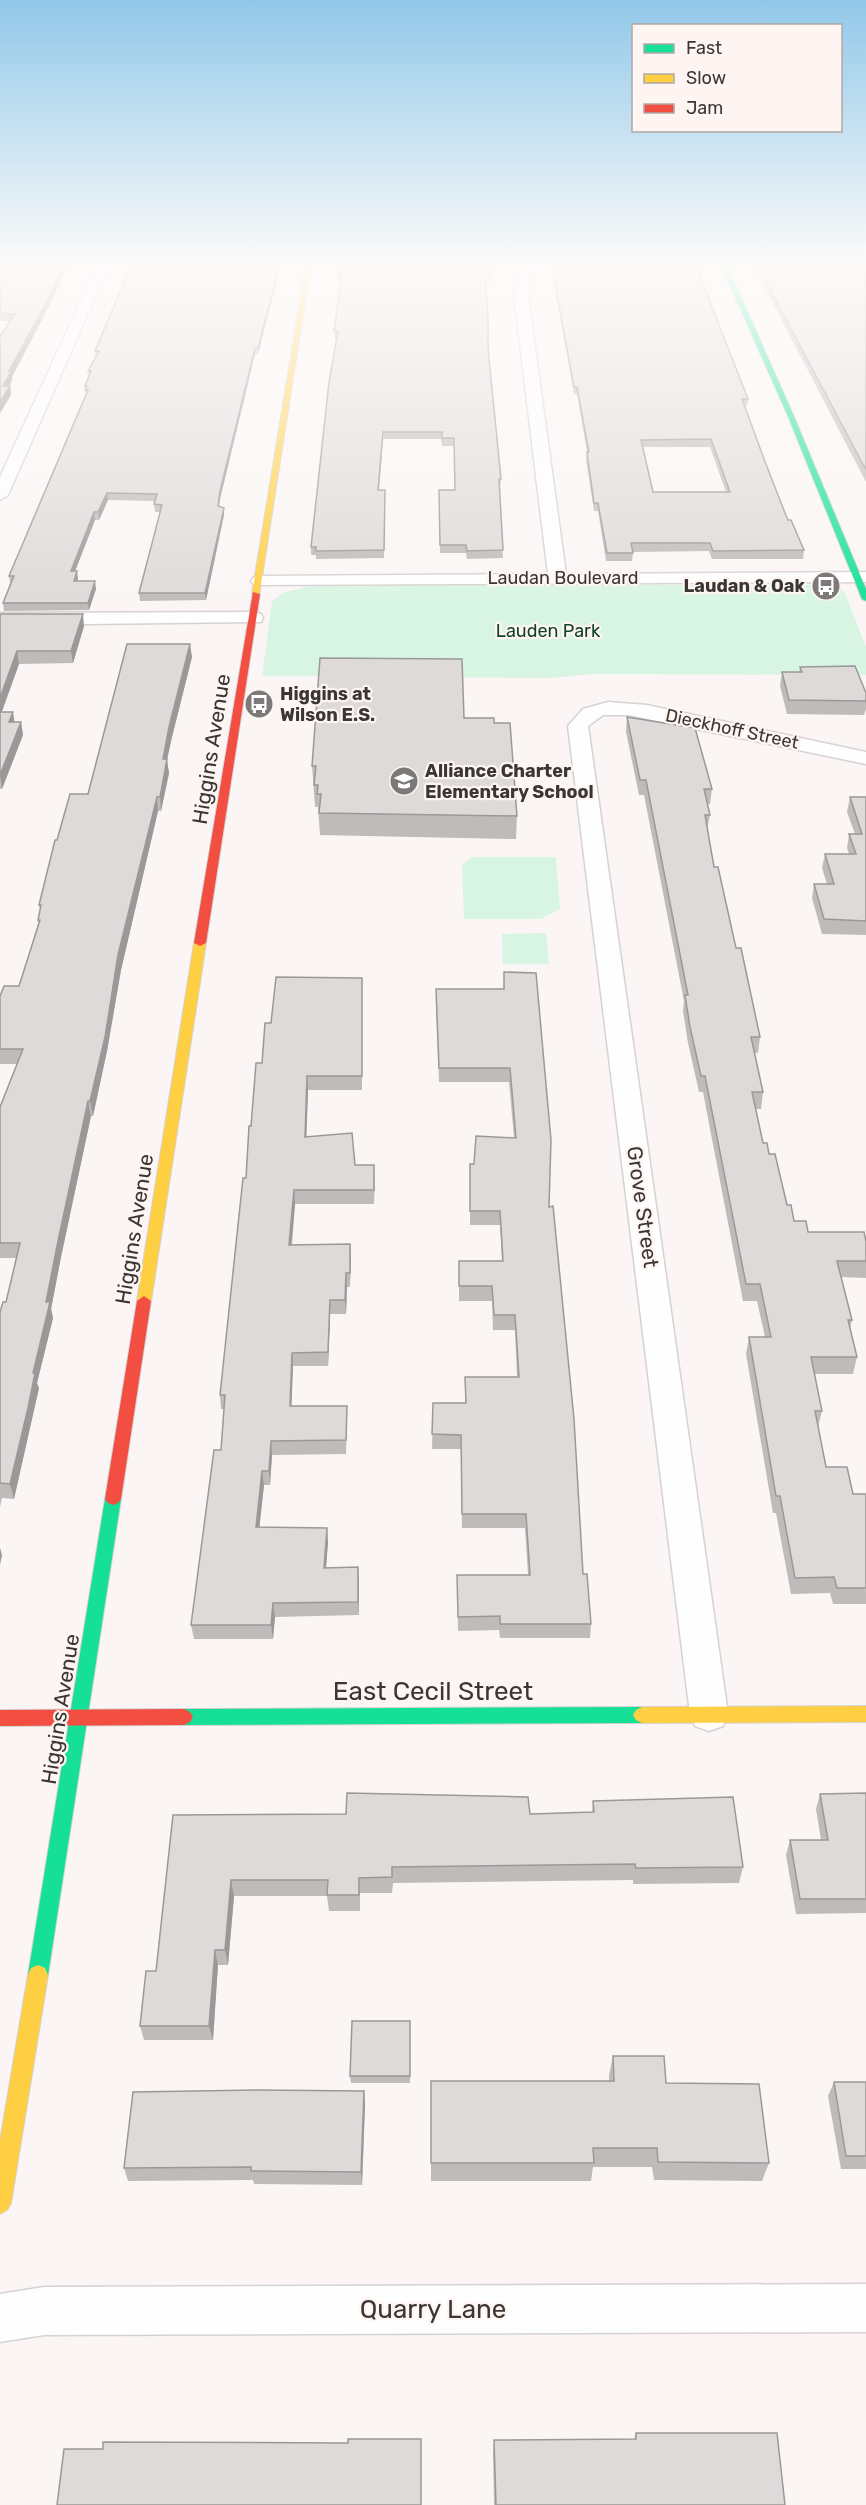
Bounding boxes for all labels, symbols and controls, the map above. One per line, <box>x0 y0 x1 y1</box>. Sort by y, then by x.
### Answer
legend <box>632 24 842 132</box>
text: Fast <box>686 37 722 59</box>
text: Slow <box>686 67 726 89</box>
text: Jam <box>686 97 723 119</box>
street label: Laudan Boulevard <box>487 567 639 589</box>
bus stop icon: Laudan & Oak <box>810 570 842 602</box>
place label: Laudan & Oak <box>684 575 805 597</box>
park label: Lauden Park <box>496 620 601 642</box>
street label: Higgins Avenue <box>187 672 235 826</box>
place label: Higgins at Wilson E.S. <box>280 683 375 726</box>
bus stop icon: Higgins at Wilson E.S. <box>243 688 275 720</box>
street label: Dieckhoff Street <box>663 704 801 754</box>
place label: Alliance Charter Elementary School <box>425 760 594 803</box>
school or university icon: Alliance Charter Elementary School <box>388 765 420 797</box>
street label: Grove Street <box>622 1145 664 1269</box>
street label: Higgins Avenue <box>110 1152 158 1306</box>
street label: Higgins Avenue <box>36 1632 84 1786</box>
street label: East Cecil Street <box>333 1676 533 1707</box>
street label: Quarry Lane <box>360 2294 506 2325</box>

